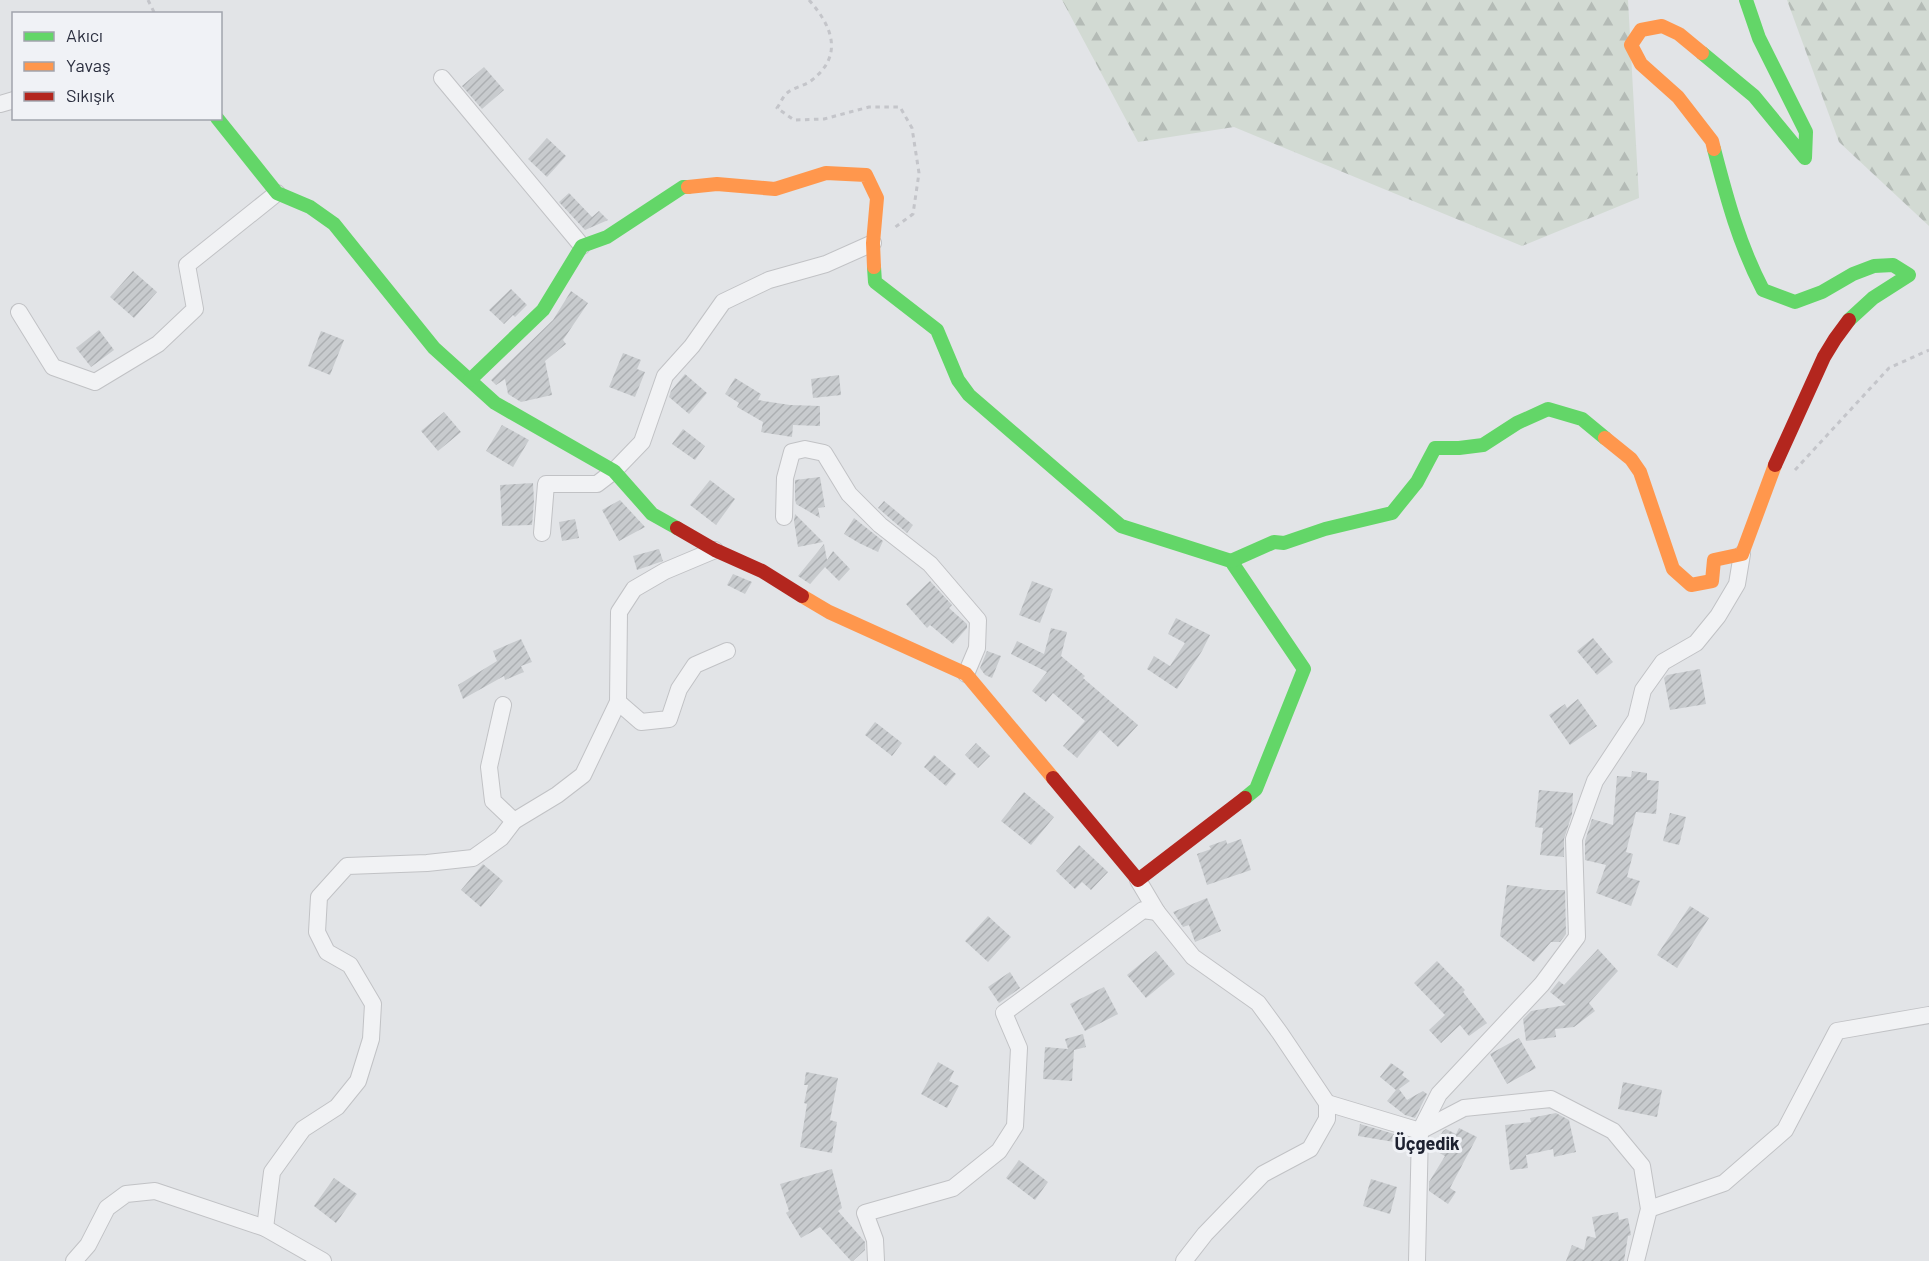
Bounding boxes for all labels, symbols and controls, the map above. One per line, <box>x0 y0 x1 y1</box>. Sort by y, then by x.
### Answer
legend <box>12 12 222 120</box>
text: Akıcı <box>66 24 103 46</box>
text: Yavaş <box>66 54 111 76</box>
text: Sıkışık <box>66 84 115 106</box>
district label: Üçgedik <box>1394 1132 1460 1154</box>

